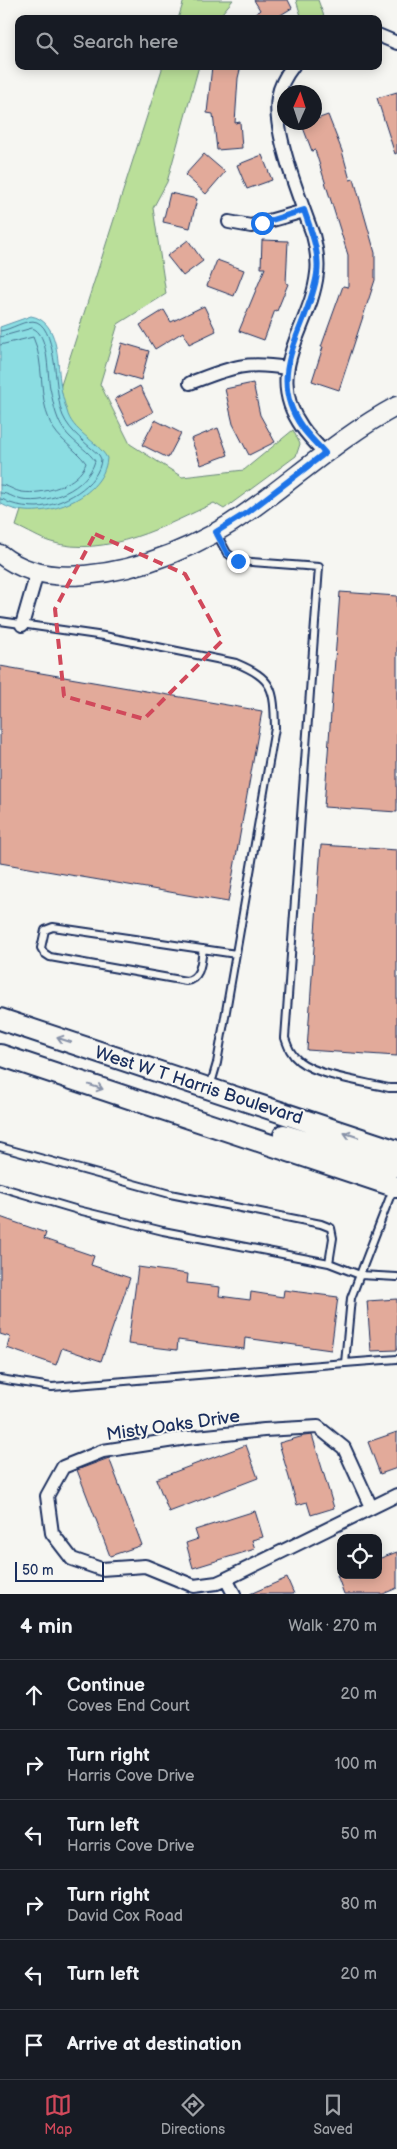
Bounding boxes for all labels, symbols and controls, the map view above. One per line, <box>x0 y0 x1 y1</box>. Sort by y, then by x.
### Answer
search box <box>15 15 382 70</box>
icon: search <box>33 29 61 57</box>
text: Search here <box>73 31 178 54</box>
north arrow <box>277 85 322 130</box>
route start <box>251 212 274 235</box>
route end <box>227 550 250 573</box>
one-way arrow <box>56 1035 72 1044</box>
street label: West W T Harris Boulevard <box>92 1042 305 1129</box>
one-way arrow <box>88 1083 103 1092</box>
one-way arrow <box>343 1130 359 1140</box>
street label: Misty Oaks Drive <box>105 1406 241 1445</box>
map controls <box>337 1534 382 1579</box>
button: locate <box>337 1534 382 1579</box>
scale bar <box>15 1559 104 1582</box>
text: 50 m <box>22 1562 54 1579</box>
text: 4 min <box>20 1614 73 1639</box>
text: Walk · 270 m <box>288 1617 377 1636</box>
text: Continue <box>67 1674 145 1697</box>
icon: ahead <box>20 1681 48 1709</box>
text: 20 m <box>341 1685 377 1704</box>
text: Coves End Court <box>67 1697 190 1716</box>
text: Turn right <box>67 1744 150 1767</box>
icon: right <box>20 1751 48 1779</box>
text: 100 m <box>334 1755 377 1774</box>
text: Harris Cove Drive <box>67 1767 195 1786</box>
text: Turn left <box>67 1814 139 1837</box>
icon: left <box>20 1821 48 1849</box>
text: 50 m <box>341 1825 377 1844</box>
text: Harris Cove Drive <box>67 1837 195 1856</box>
text: Turn right <box>67 1884 150 1907</box>
icon: right <box>20 1891 48 1919</box>
text: 80 m <box>341 1895 377 1914</box>
text: David Cox Road <box>67 1907 183 1926</box>
icon: left <box>20 1961 48 1989</box>
text: Turn left <box>67 1963 139 1986</box>
text: 20 m <box>341 1965 377 1984</box>
icon: arrive <box>20 2031 48 2059</box>
text: Arrive at destination <box>67 2033 242 2056</box>
tab: Map <box>44 2091 72 2138</box>
tab: Directions <box>161 2091 225 2138</box>
tab: Saved <box>313 2091 353 2138</box>

